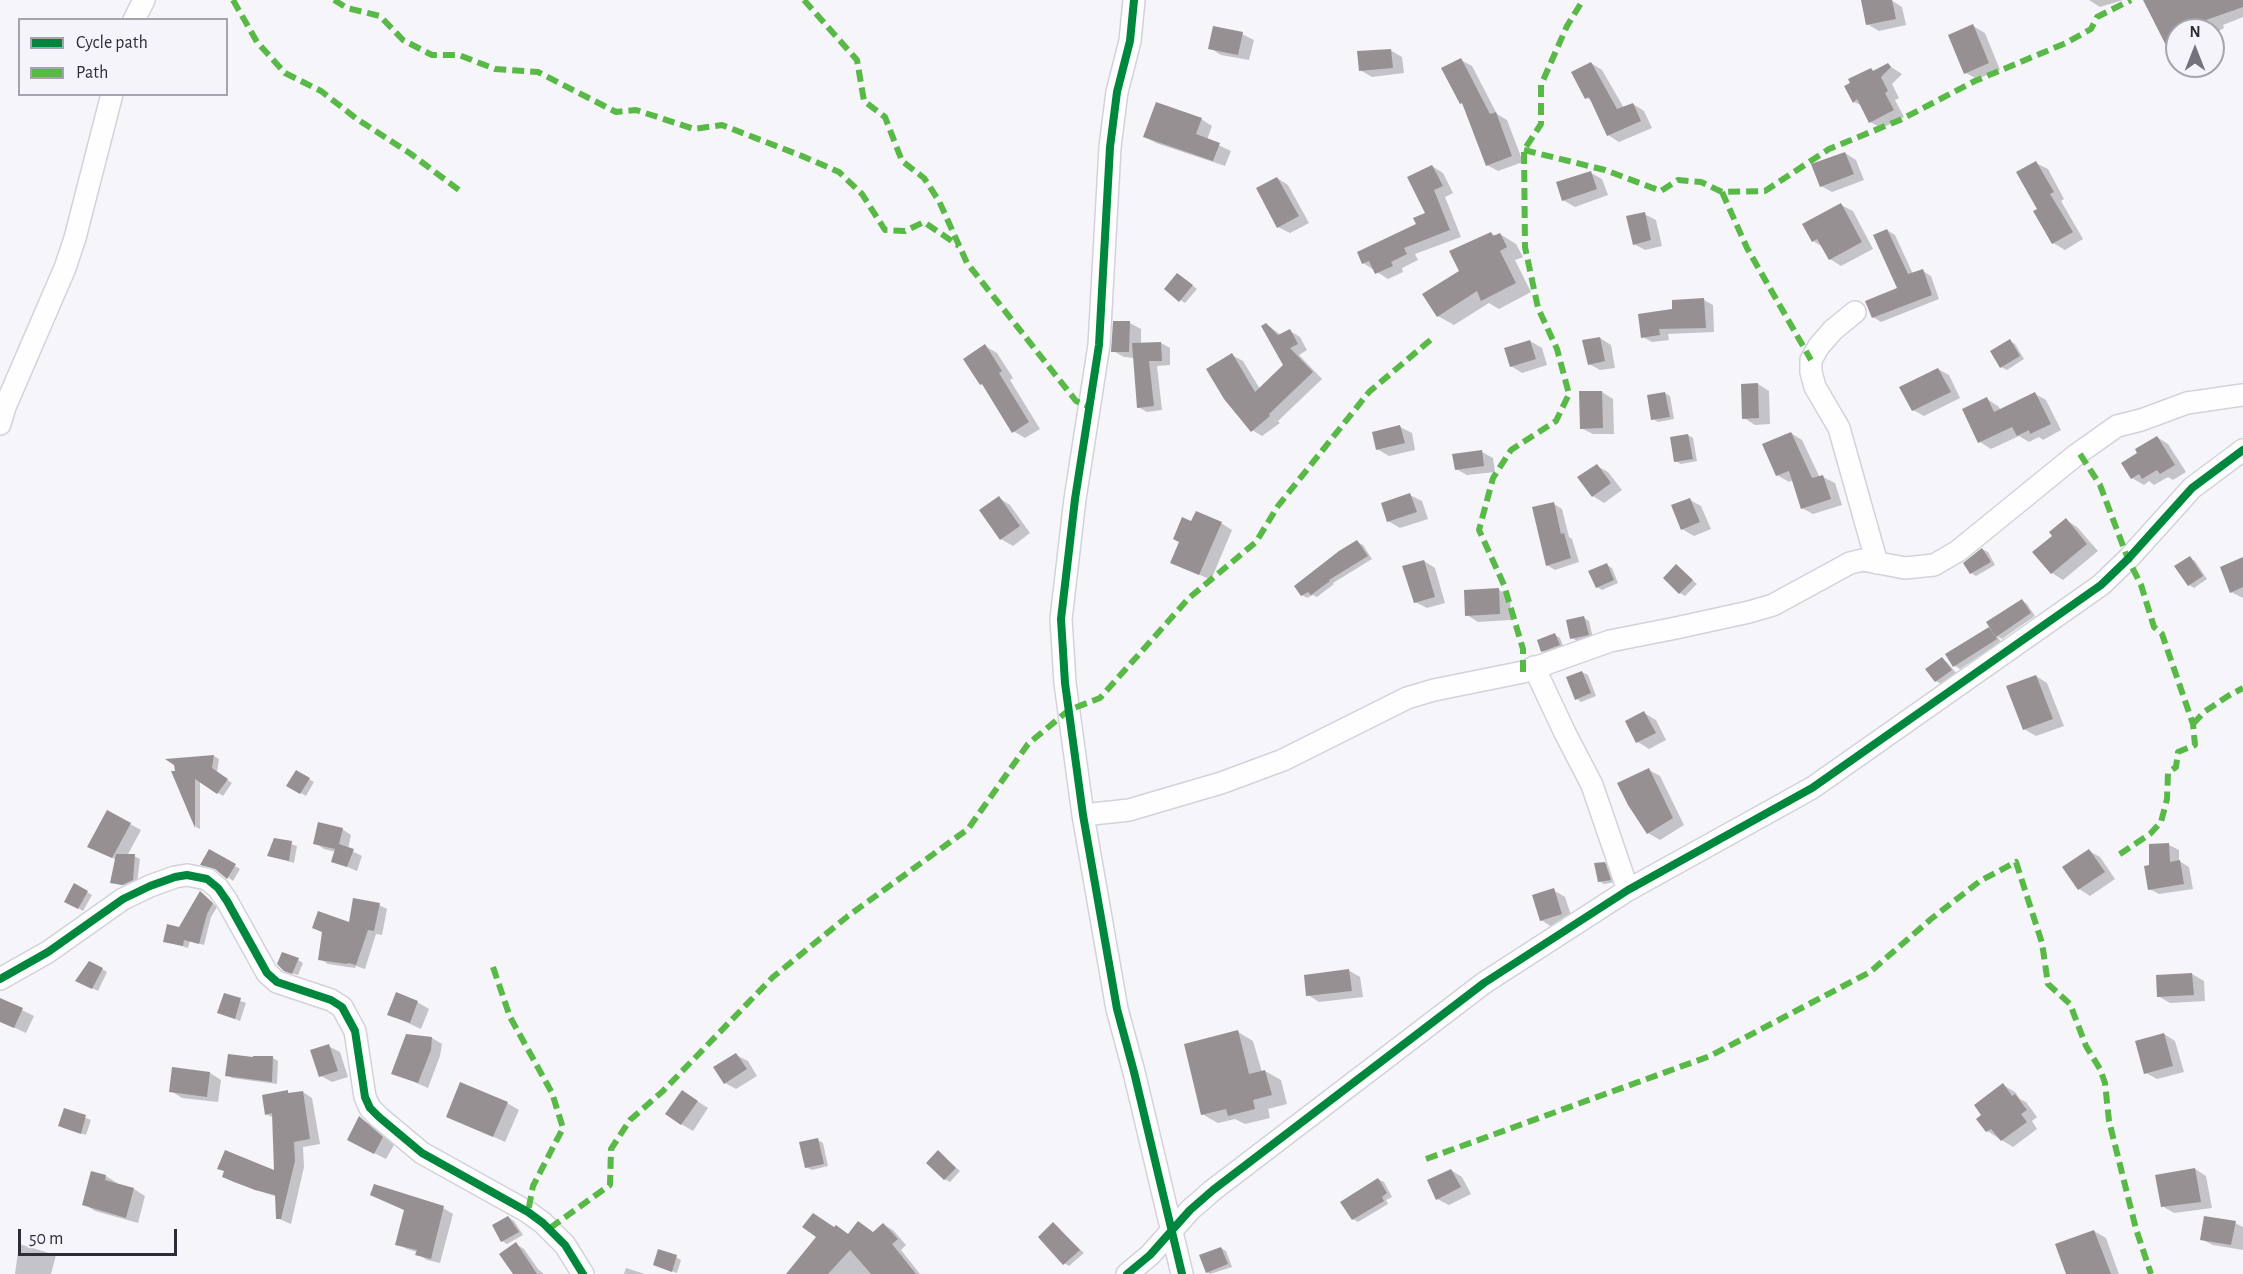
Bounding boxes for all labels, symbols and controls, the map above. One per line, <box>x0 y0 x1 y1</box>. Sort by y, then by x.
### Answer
legend <box>18 18 228 96</box>
north arrow <box>2165 18 2225 78</box>
text: N <box>2189 24 2201 40</box>
text: Cycle path <box>76 34 148 52</box>
text: Path <box>76 64 108 82</box>
scale bar <box>21 1217 180 1255</box>
text: 50 m <box>29 1230 63 1248</box>

